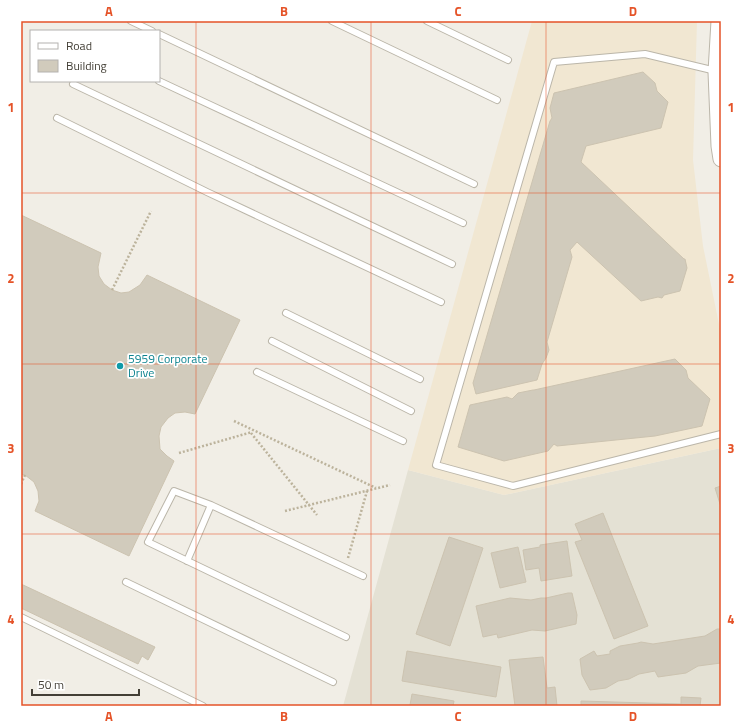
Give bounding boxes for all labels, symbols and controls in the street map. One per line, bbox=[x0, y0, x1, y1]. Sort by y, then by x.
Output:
text: A bbox=[105, 1, 113, 21]
text: B bbox=[280, 1, 288, 21]
text: C bbox=[454, 1, 462, 21]
text: D bbox=[629, 1, 637, 21]
legend bbox=[30, 30, 160, 82]
text: Road bbox=[66, 36, 92, 55]
text: Building bbox=[66, 56, 107, 75]
text: 1 bbox=[7, 97, 15, 117]
text: 1 bbox=[727, 97, 735, 117]
text: 2 bbox=[7, 268, 15, 288]
text: 2 bbox=[727, 268, 735, 288]
place label: 5959 Corporate Drive bbox=[128, 349, 208, 382]
marker: 5959 Corporate Drive bbox=[115, 361, 125, 371]
text: 3 bbox=[7, 438, 15, 458]
text: 3 bbox=[727, 438, 735, 458]
text: 4 bbox=[7, 609, 15, 629]
text: 4 bbox=[727, 609, 735, 629]
scale bar bbox=[32, 671, 139, 697]
text: 50 m bbox=[38, 675, 64, 694]
text: A bbox=[105, 706, 113, 726]
text: B bbox=[280, 706, 288, 726]
text: C bbox=[454, 706, 462, 726]
text: D bbox=[629, 706, 637, 726]

